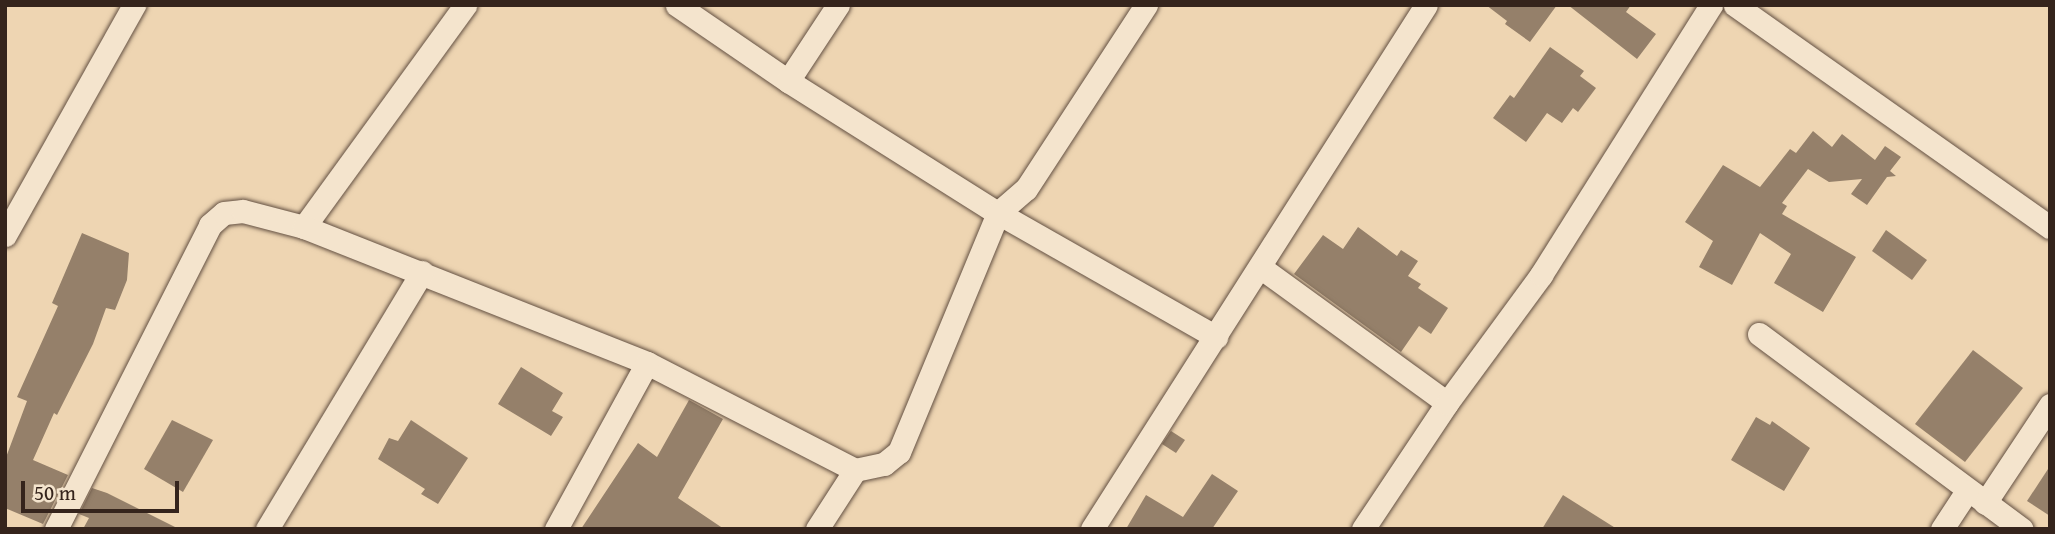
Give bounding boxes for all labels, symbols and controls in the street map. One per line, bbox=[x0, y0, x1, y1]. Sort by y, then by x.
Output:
scale bar bbox=[24, 468, 182, 512]
text: 50 m bbox=[34, 477, 76, 508]

